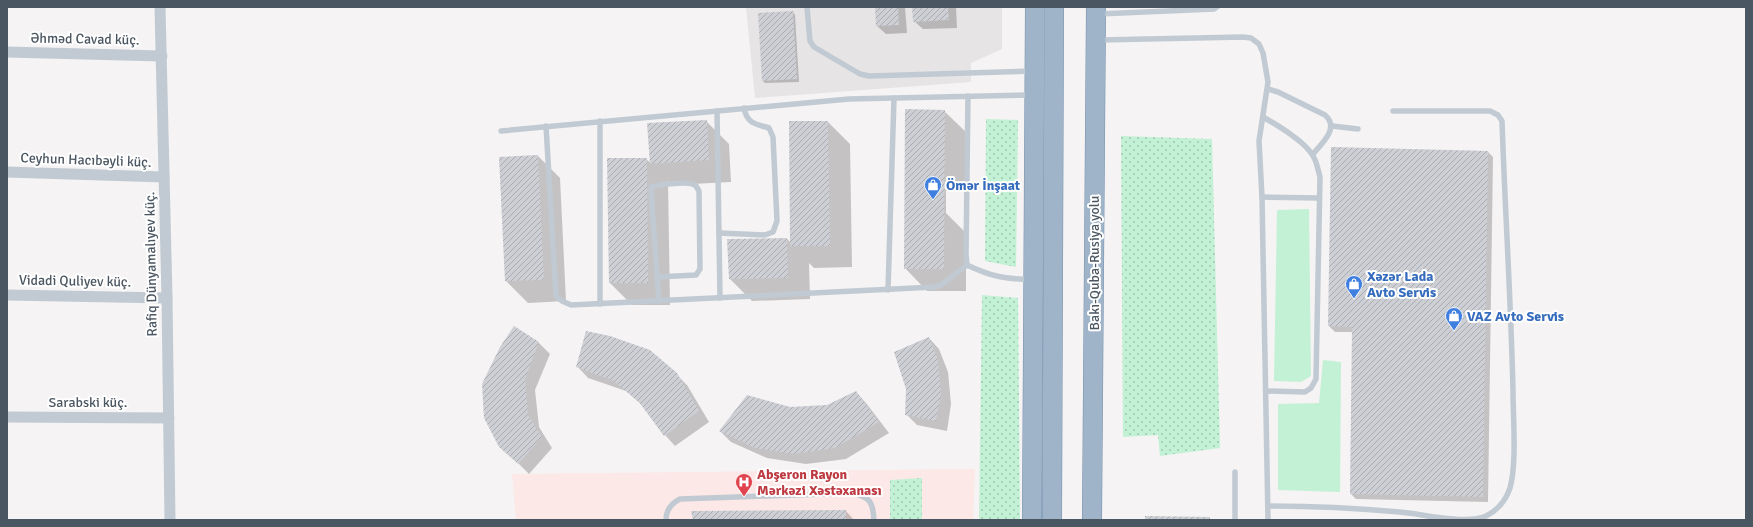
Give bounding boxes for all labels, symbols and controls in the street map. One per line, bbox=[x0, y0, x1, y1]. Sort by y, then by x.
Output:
street label: Əhməd Cavad küç. bbox=[30, 30, 140, 48]
street label: Ceyhun Hacıbəyli küç. bbox=[20, 149, 152, 171]
shop icon: Ömər İnşaat bbox=[923, 175, 943, 200]
place label: Ömər İnşaat bbox=[946, 177, 1021, 194]
street label: Rafiq Dünyamalıyev küç. bbox=[141, 191, 161, 337]
street label: Bakı-Quba-Rusiya yolu bbox=[1086, 196, 1103, 330]
place label: Xəzər Lada Avto Servis bbox=[1367, 268, 1436, 301]
street label: Vidadi Quliyev küç. bbox=[19, 272, 131, 290]
shop icon: Xəzər Lada Avto Servis bbox=[1344, 274, 1364, 299]
shop icon: VAZ Avto Servis bbox=[1444, 306, 1464, 331]
place label: VAZ Avto Servis bbox=[1467, 308, 1564, 325]
street label: Sarabski küç. bbox=[48, 394, 128, 411]
place label: Abşeron Rayon Mərkəzi Xəstəxanası bbox=[757, 466, 882, 499]
hospital icon: Abşeron Rayon Mərkəzi Xəstəxanası bbox=[734, 472, 754, 497]

